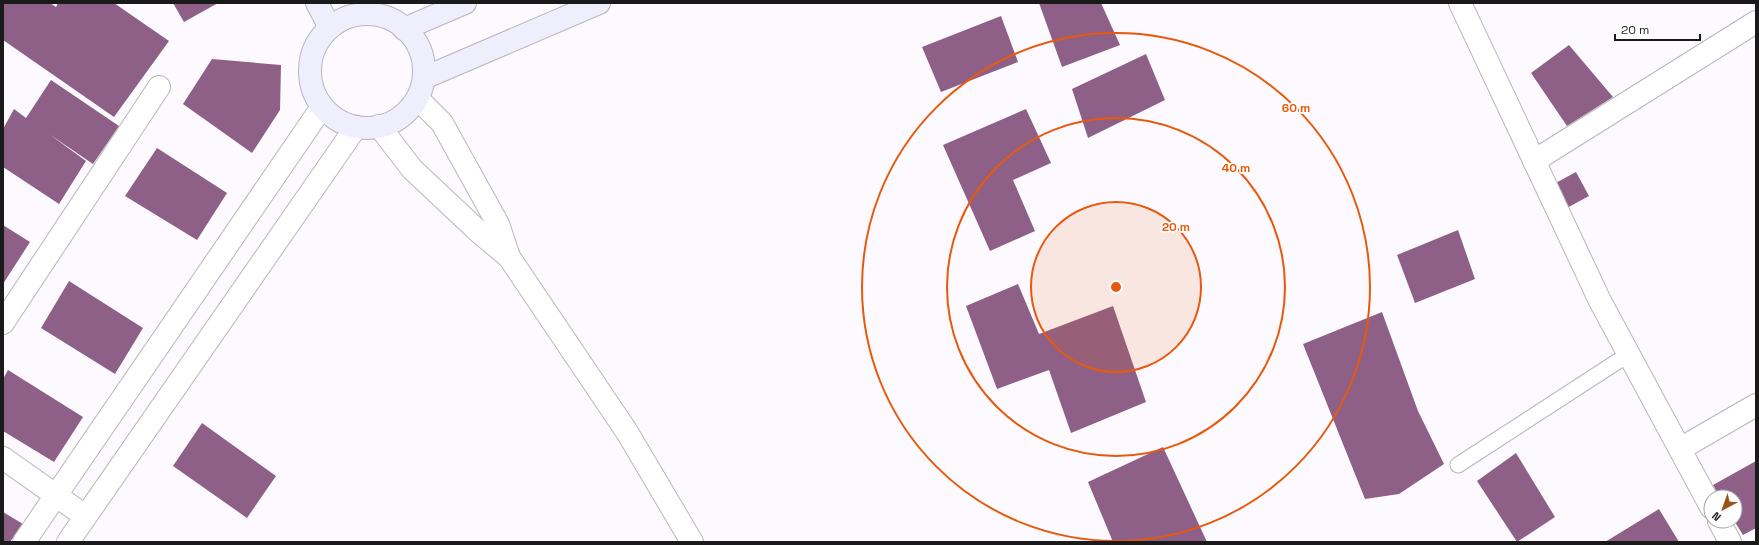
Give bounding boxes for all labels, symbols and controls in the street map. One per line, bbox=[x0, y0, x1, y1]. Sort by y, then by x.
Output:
scale bar bbox=[1615, 16, 1700, 42]
text: 20 m bbox=[1621, 22, 1649, 38]
text: 60 m bbox=[1282, 100, 1310, 116]
text: 40 m bbox=[1222, 160, 1250, 176]
text: 20 m bbox=[1162, 219, 1190, 235]
centre of rings bbox=[1109, 280, 1123, 294]
north arrow bbox=[1703, 489, 1743, 529]
text: N bbox=[1709, 509, 1724, 524]

